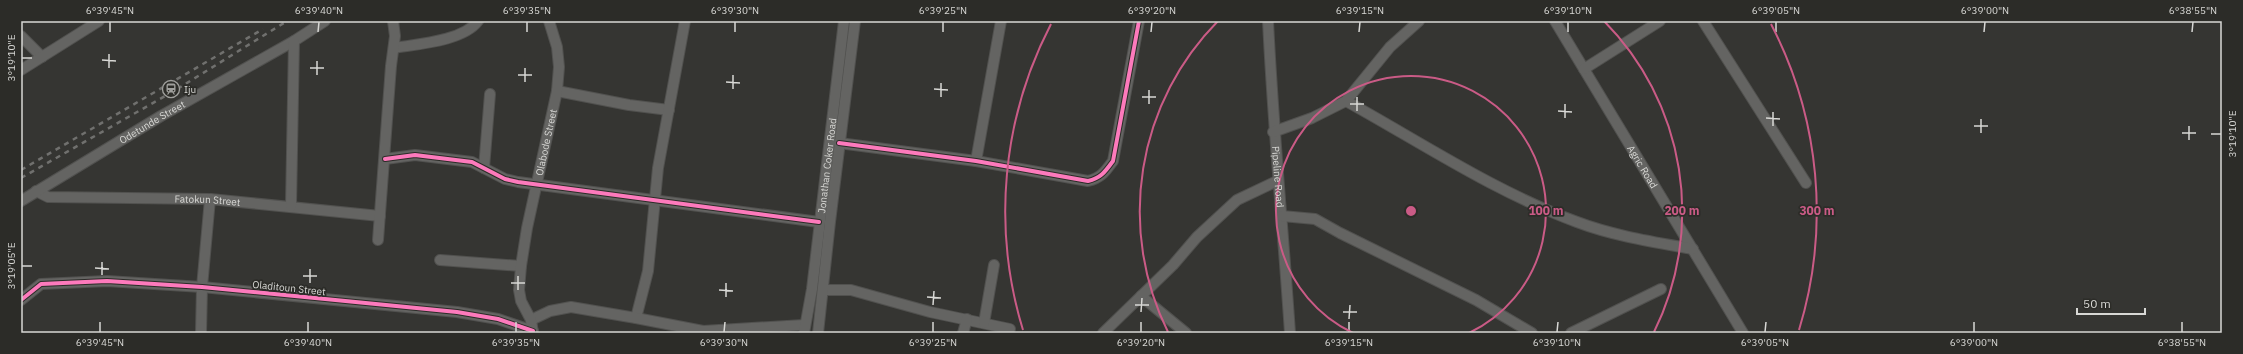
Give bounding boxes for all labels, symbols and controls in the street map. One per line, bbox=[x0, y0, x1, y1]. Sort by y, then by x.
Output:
text: 6°39'45"N bbox=[86, 4, 134, 17]
text: 6°39'40"N bbox=[295, 4, 343, 17]
text: 6°39'35"N bbox=[503, 4, 551, 17]
text: 6°39'30"N bbox=[711, 4, 759, 17]
text: 6°39'25"N bbox=[919, 4, 967, 17]
text: 6°39'20"N bbox=[1128, 4, 1176, 17]
text: 6°39'15"N bbox=[1336, 4, 1384, 17]
text: 6°39'10"N bbox=[1544, 4, 1592, 17]
text: 6°39'05"N bbox=[1752, 4, 1800, 17]
text: 6°39'00"N bbox=[1961, 4, 2009, 17]
text: 6°38'55"N bbox=[2169, 4, 2217, 17]
text: 3°19'10"E bbox=[5, 34, 18, 82]
station icon: Iju bbox=[161, 79, 181, 99]
place label: Iju bbox=[184, 83, 196, 96]
street label: Odetunde Street bbox=[117, 97, 188, 146]
street label: Olabode Street bbox=[532, 107, 559, 177]
text: 3°19'10"E bbox=[2226, 110, 2239, 158]
street label: Jonathan Coker Road bbox=[815, 117, 839, 214]
street label: Agric Road bbox=[1625, 143, 1661, 191]
street label: Pipeline Road bbox=[1269, 145, 1287, 208]
street label: Fatokun Street bbox=[174, 192, 242, 209]
text: 100 m bbox=[1528, 203, 1564, 218]
text: 200 m bbox=[1664, 203, 1700, 218]
text: 300 m bbox=[1799, 203, 1835, 218]
centre of rings bbox=[1404, 204, 1418, 218]
text: 3°19'05"E bbox=[5, 242, 18, 290]
street label: Oladitoun Street bbox=[252, 278, 327, 298]
scale bar bbox=[2077, 290, 2145, 316]
text: 50 m bbox=[2083, 296, 2111, 311]
text: 6°39'45"N bbox=[76, 336, 124, 349]
text: 6°39'40"N bbox=[284, 336, 332, 349]
text: 6°39'35"N bbox=[492, 336, 540, 349]
text: 6°39'30"N bbox=[700, 336, 748, 349]
text: 6°39'25"N bbox=[909, 336, 957, 349]
text: 6°39'20"N bbox=[1117, 336, 1165, 349]
text: 6°39'15"N bbox=[1325, 336, 1373, 349]
text: 6°39'10"N bbox=[1533, 336, 1581, 349]
text: 6°39'05"N bbox=[1741, 336, 1789, 349]
text: 6°39'00"N bbox=[1950, 336, 1998, 349]
text: 6°38'55"N bbox=[2158, 336, 2206, 349]

